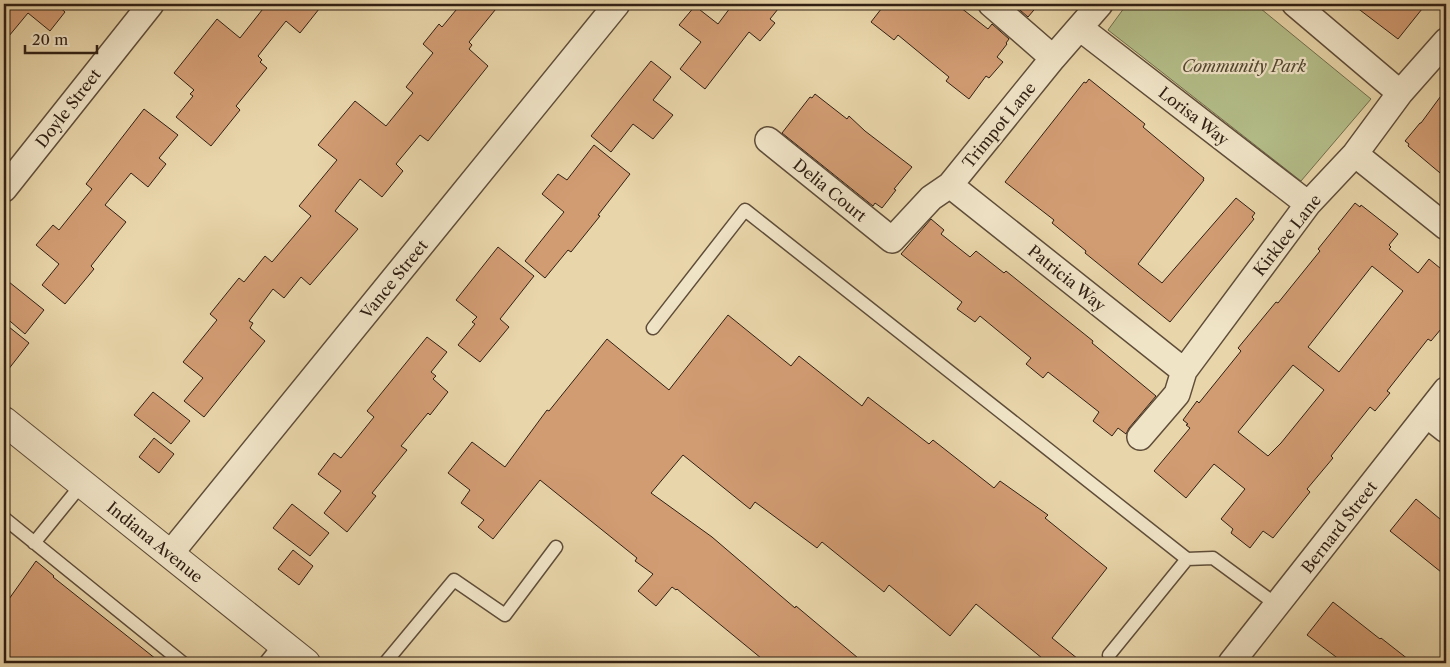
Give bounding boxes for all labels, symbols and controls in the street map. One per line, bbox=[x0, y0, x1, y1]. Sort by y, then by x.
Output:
scale bar bbox=[25, 22, 98, 54]
text: 20 m bbox=[32, 30, 68, 49]
park label: Community Park bbox=[1182, 56, 1307, 76]
street label: Doyle Street bbox=[31, 64, 105, 151]
street label: Trimpot Lane bbox=[958, 78, 1040, 172]
street label: Lorisa Way bbox=[1155, 82, 1234, 150]
street label: Delia Court bbox=[789, 154, 871, 226]
street label: Kirklee Lane bbox=[1249, 190, 1325, 280]
street label: Vance Street bbox=[356, 235, 432, 323]
street label: Patricia Way bbox=[1024, 241, 1111, 316]
street label: Bernard Street bbox=[1297, 477, 1381, 577]
street label: Indiana Avenue bbox=[103, 497, 207, 587]

